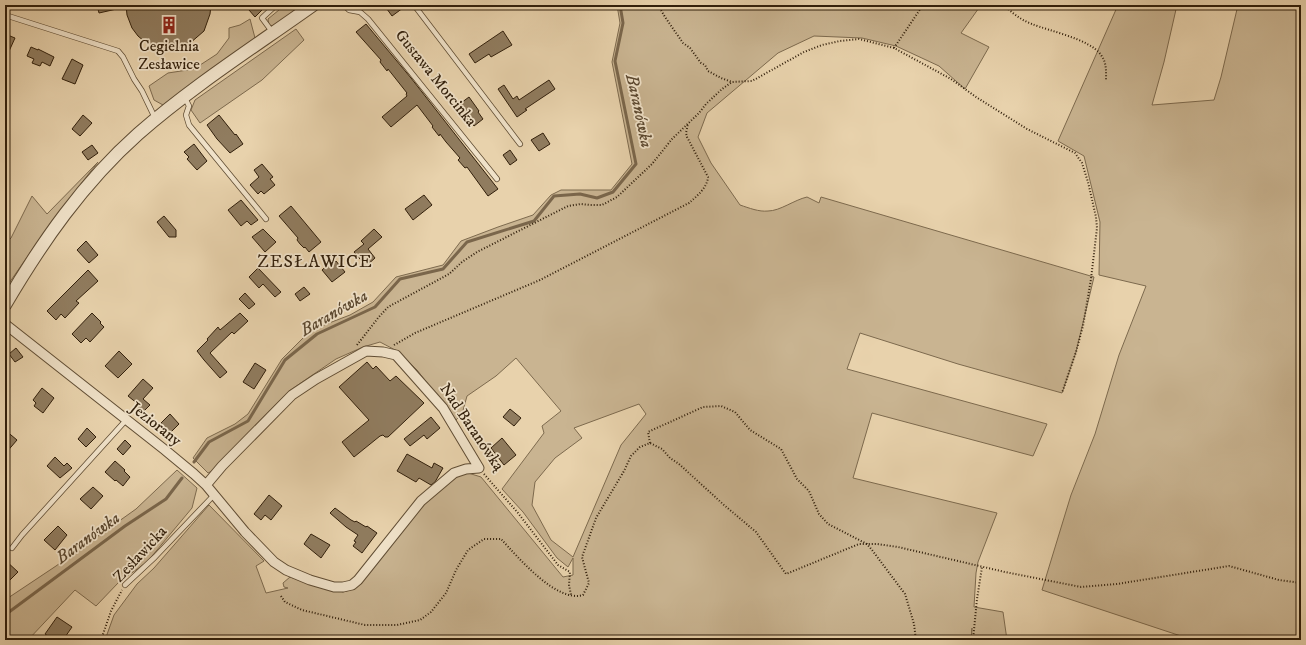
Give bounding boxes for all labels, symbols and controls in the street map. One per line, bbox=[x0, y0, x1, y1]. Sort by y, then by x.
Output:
building icon: Cegielnia Zesławice bbox=[159, 15, 179, 35]
street label: Gustawa Morcinka bbox=[391, 26, 481, 131]
place label: Cegielnia Zesławice bbox=[138, 36, 200, 74]
water label: Baranówka bbox=[620, 71, 658, 150]
district label: ZESŁAWICE bbox=[257, 251, 373, 273]
water label: Baranówka bbox=[295, 285, 372, 342]
street label: Nad Baranówką bbox=[435, 379, 509, 476]
street label: Jeziorany bbox=[125, 396, 186, 451]
water label: Baranówka bbox=[51, 507, 125, 569]
street label: Zesławicka bbox=[109, 522, 171, 586]

